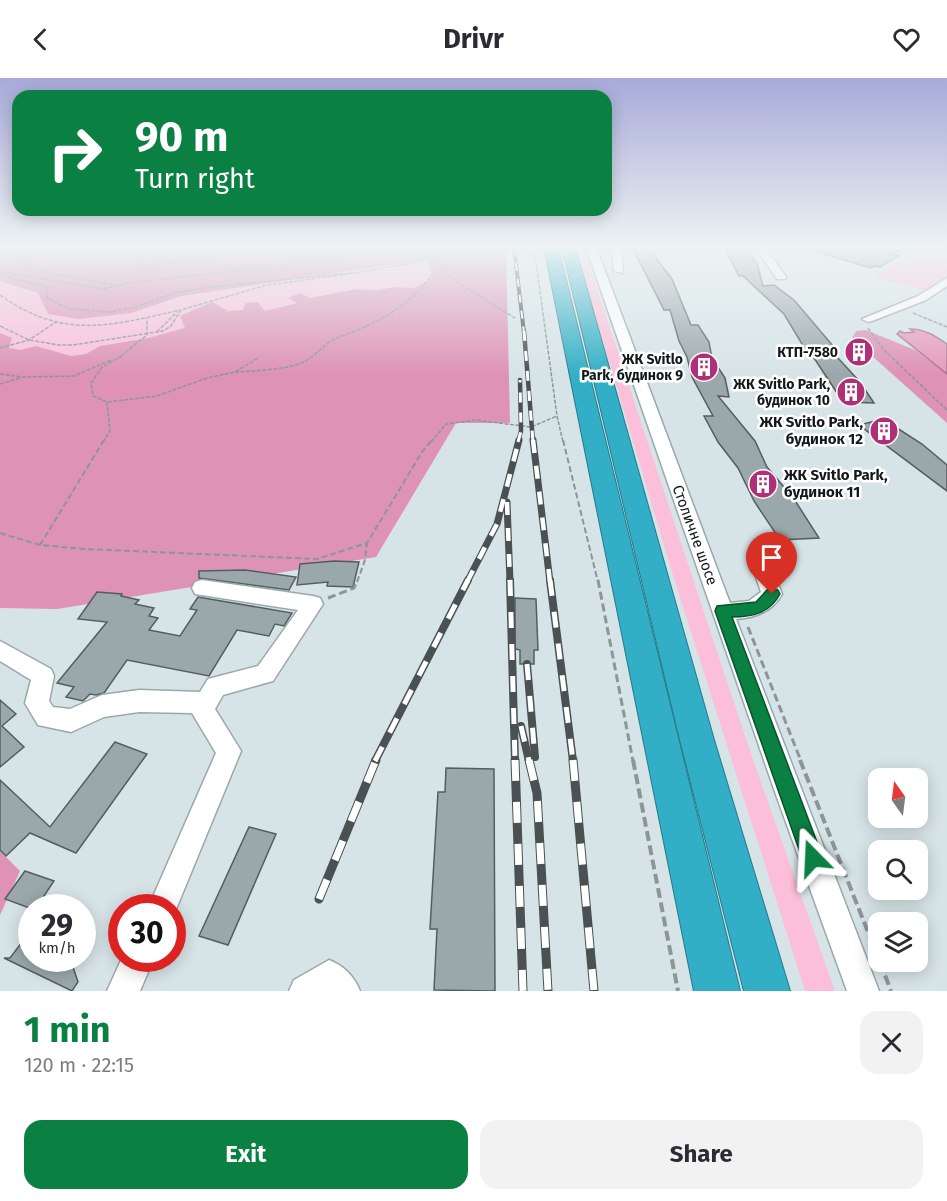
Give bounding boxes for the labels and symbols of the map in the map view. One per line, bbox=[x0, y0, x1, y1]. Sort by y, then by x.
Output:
building icon: КТП-7580 bbox=[843, 336, 875, 368]
place label: КТП-7580 bbox=[777, 344, 838, 361]
place label: ЖК Svitlo Park, будинок 9 bbox=[581, 351, 683, 384]
building icon: ЖК Svitlo Park, будинок 9 bbox=[688, 351, 720, 383]
place label: ЖК Svitlo Park, будинок 10 bbox=[732, 376, 830, 409]
building icon: ЖК Svitlo Park, будинок 10 bbox=[835, 376, 867, 408]
place label: ЖК Svitlo Park, будинок 12 bbox=[758, 413, 863, 448]
building icon: ЖК Svitlo Park, будинок 12 bbox=[868, 415, 900, 447]
place label: ЖК Svitlo Park, будинок 11 bbox=[783, 466, 888, 501]
building icon: ЖК Svitlo Park, будинок 11 bbox=[747, 468, 779, 500]
street label: Столичне шосе bbox=[669, 482, 721, 588]
pin bbox=[746, 532, 797, 594]
north arrow bbox=[868, 768, 928, 828]
position arrow bbox=[781, 826, 845, 890]
speed limit sign: 30 bbox=[108, 894, 186, 972]

